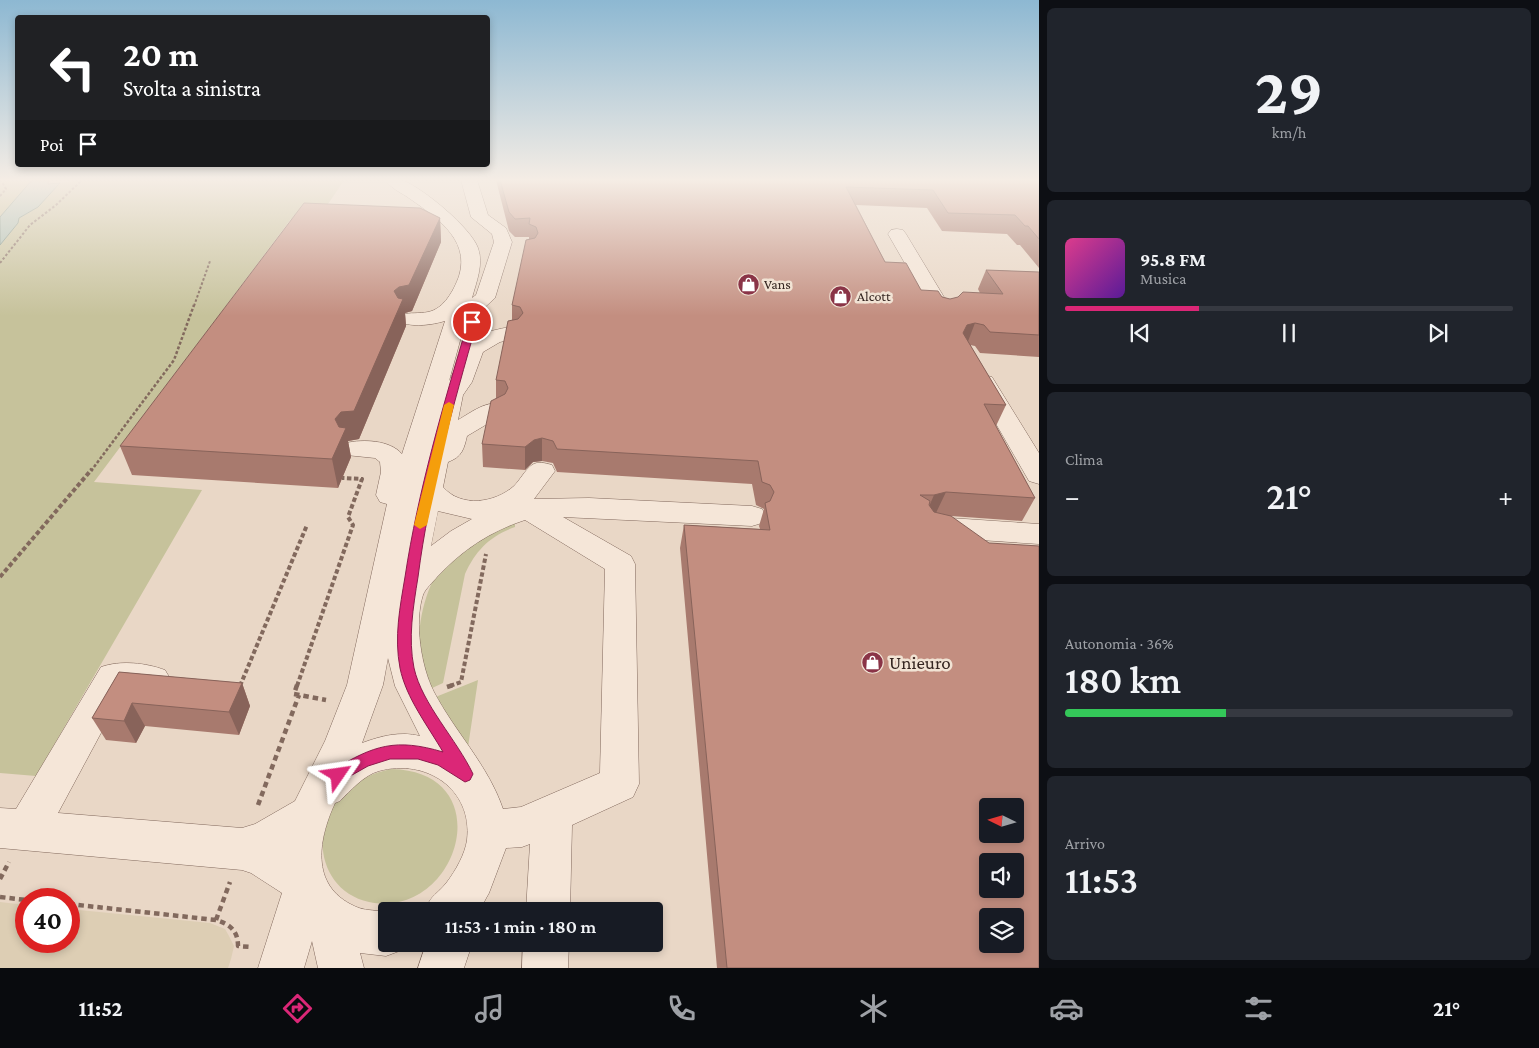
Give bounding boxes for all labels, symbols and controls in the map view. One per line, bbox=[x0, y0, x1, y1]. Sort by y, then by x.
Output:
icon: left bbox=[40, 35, 105, 100]
text: 20 m bbox=[123, 35, 198, 74]
text: 29 bbox=[1255, 55, 1323, 127]
text: Svolta a sinistra bbox=[123, 76, 261, 101]
text: km/h bbox=[1272, 124, 1306, 141]
icon: arrive bbox=[74, 130, 102, 158]
text: Poi bbox=[40, 134, 64, 155]
text: 95.8 FM bbox=[1140, 249, 1206, 270]
text: Musica bbox=[1140, 270, 1186, 287]
shop icon: Vans bbox=[736, 272, 760, 296]
place label: Vans bbox=[764, 276, 791, 292]
shop icon: Alcott bbox=[829, 284, 853, 308]
place label: Alcott bbox=[857, 288, 891, 304]
pin bbox=[451, 301, 493, 343]
icon: arrive bbox=[458, 308, 486, 336]
icon: previous bbox=[1126, 319, 1154, 347]
icon: pause bbox=[1275, 319, 1303, 347]
icon: next bbox=[1424, 319, 1452, 347]
text: Clima bbox=[1065, 451, 1103, 468]
text: 21° bbox=[1266, 475, 1312, 517]
text: − bbox=[1065, 481, 1080, 512]
text: + bbox=[1498, 481, 1513, 512]
text: Autonomia · 36% bbox=[1065, 635, 1174, 652]
shop icon: Unieuro bbox=[861, 650, 885, 674]
place label: Unieuro bbox=[889, 652, 951, 673]
text: 180 km bbox=[1065, 659, 1181, 701]
position arrow bbox=[311, 748, 363, 800]
north arrow bbox=[979, 798, 1024, 842]
map controls bbox=[979, 798, 1024, 953]
text: Arrivo bbox=[1065, 835, 1105, 852]
button: sound bbox=[979, 853, 1024, 898]
text: 11:53 bbox=[1065, 859, 1138, 901]
speed limit sign: 40 bbox=[15, 888, 80, 953]
button: layers bbox=[979, 908, 1024, 953]
text: 11:53 · 1 min · 180 m bbox=[445, 916, 596, 937]
icon: directions bbox=[280, 991, 315, 1026]
icon: music bbox=[472, 991, 507, 1026]
icon: phone bbox=[664, 991, 699, 1026]
icon: climate bbox=[856, 991, 891, 1026]
icon: car bbox=[1049, 991, 1084, 1026]
icon: filters bbox=[1241, 991, 1276, 1026]
text: 11:52 bbox=[79, 996, 123, 1021]
text: 21° bbox=[1433, 996, 1460, 1021]

